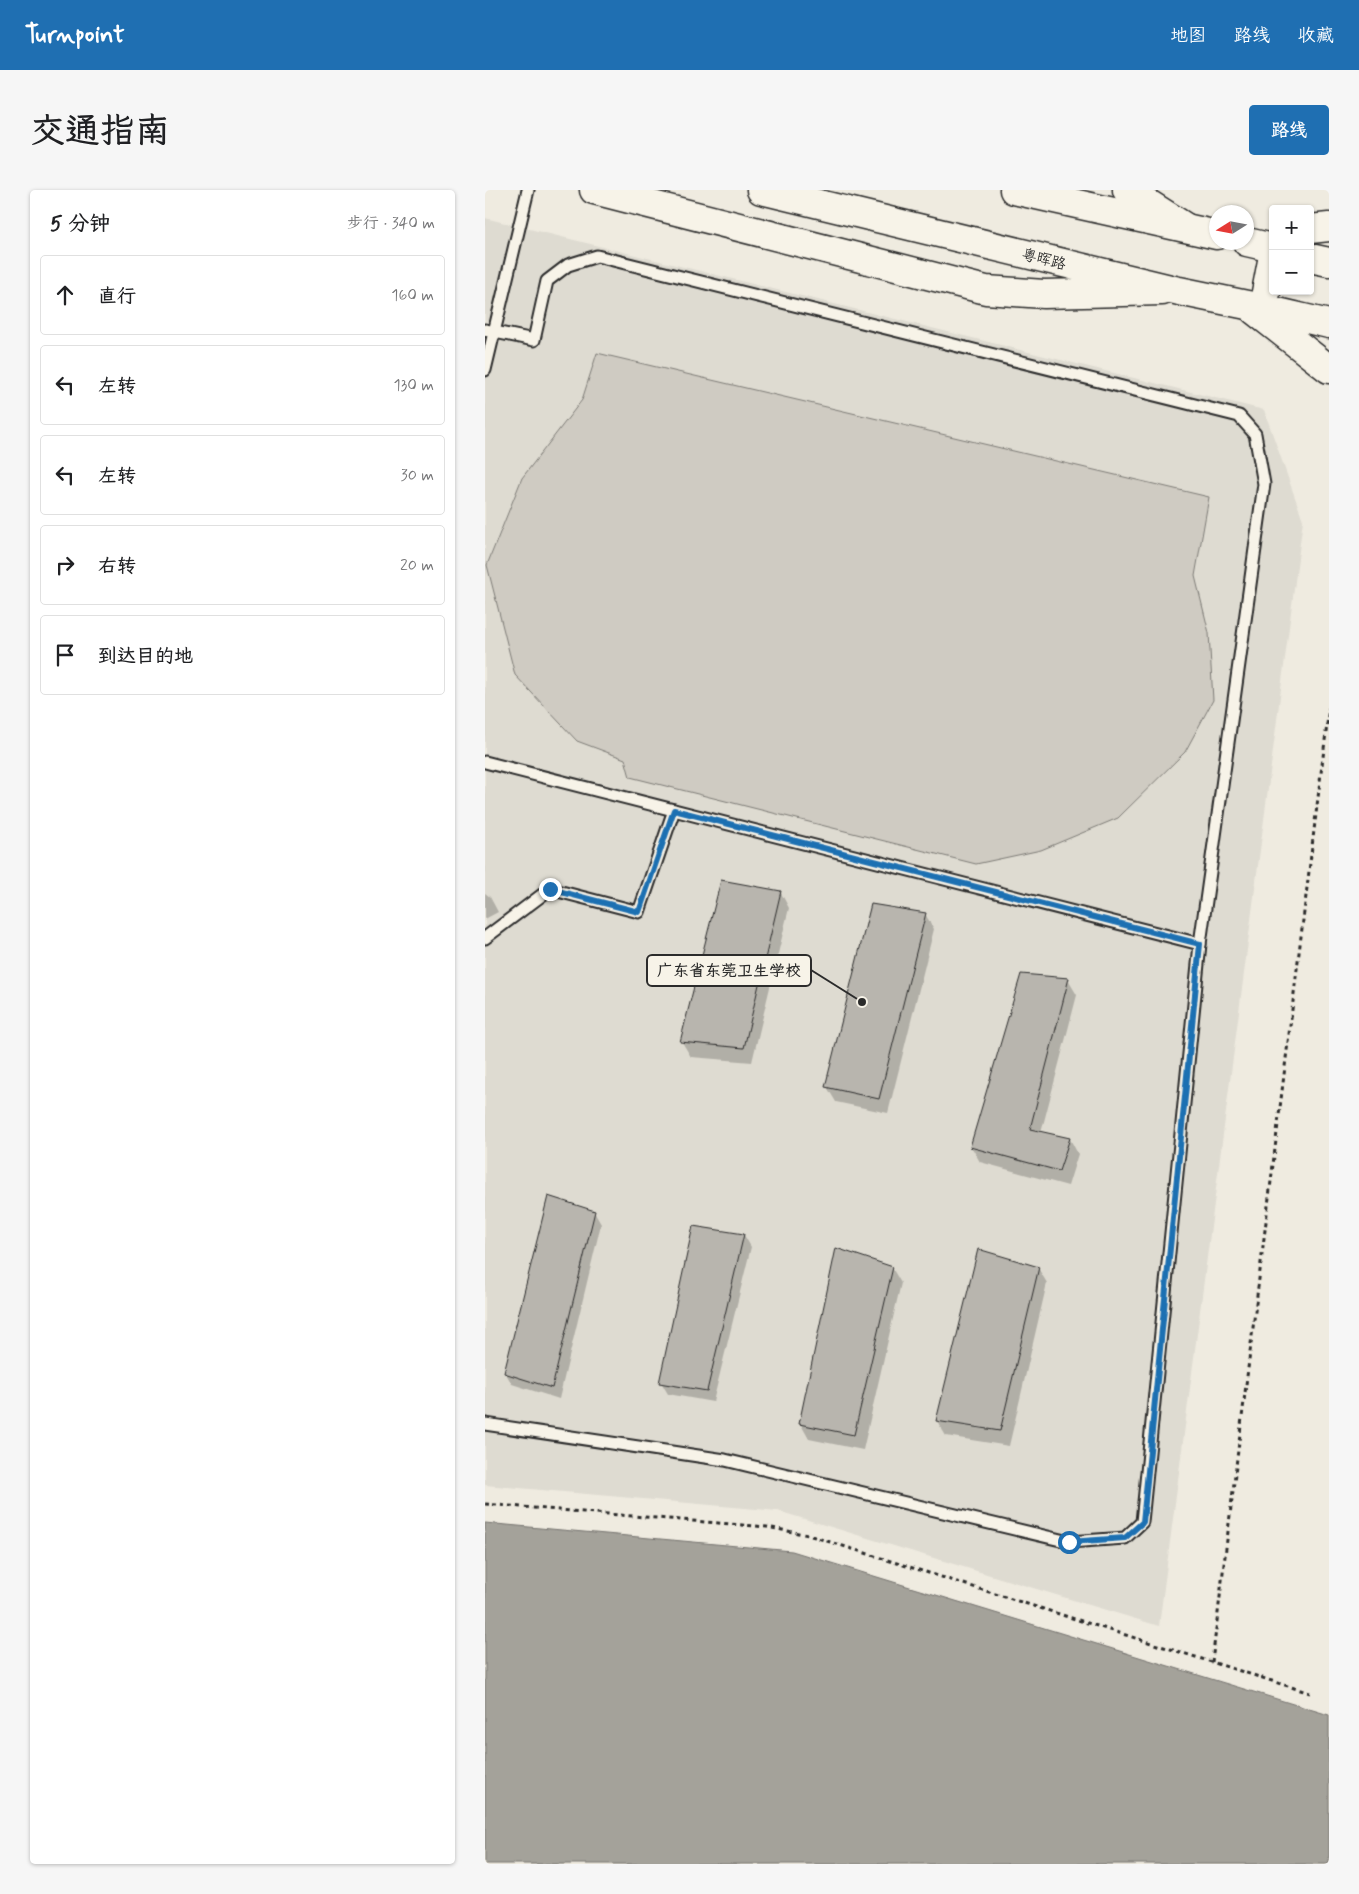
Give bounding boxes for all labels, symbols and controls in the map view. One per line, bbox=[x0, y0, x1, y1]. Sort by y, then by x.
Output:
text: Turnpoint bbox=[25, 20, 125, 51]
text: 地图 bbox=[1170, 24, 1206, 48]
text: 路线 bbox=[1234, 24, 1270, 48]
text: 收藏 bbox=[1298, 24, 1334, 48]
button: 路线 bbox=[1249, 105, 1329, 155]
text: 交通指南 bbox=[30, 109, 170, 155]
north arrow bbox=[1209, 205, 1254, 250]
map controls bbox=[1269, 205, 1314, 295]
button: + bbox=[1269, 205, 1314, 250]
text: 5 分钟 bbox=[50, 210, 110, 238]
text: 步行 · 340 m bbox=[347, 213, 435, 234]
street label: 粤晖路 bbox=[1019, 245, 1068, 275]
button: − bbox=[1269, 250, 1314, 295]
icon: ahead bbox=[51, 281, 79, 309]
text: 直行 bbox=[98, 284, 136, 309]
text: 160 m bbox=[391, 285, 434, 306]
icon: left bbox=[51, 371, 79, 399]
text: 左转 bbox=[98, 374, 136, 399]
text: 130 m bbox=[393, 375, 434, 396]
icon: left bbox=[51, 461, 79, 489]
text: 左转 bbox=[98, 464, 136, 489]
text: 30 m bbox=[401, 465, 434, 486]
icon: right bbox=[51, 551, 79, 579]
text: 右转 bbox=[98, 554, 136, 579]
text: 20 m bbox=[400, 555, 434, 576]
icon: arrive bbox=[51, 641, 79, 669]
text: 到达目的地 bbox=[98, 644, 193, 669]
route end bbox=[539, 878, 562, 901]
callout: 广东省东莞卫生学校 bbox=[647, 955, 811, 986]
text: 广东省东莞卫生学校 bbox=[657, 961, 801, 982]
route start bbox=[1058, 1531, 1081, 1554]

